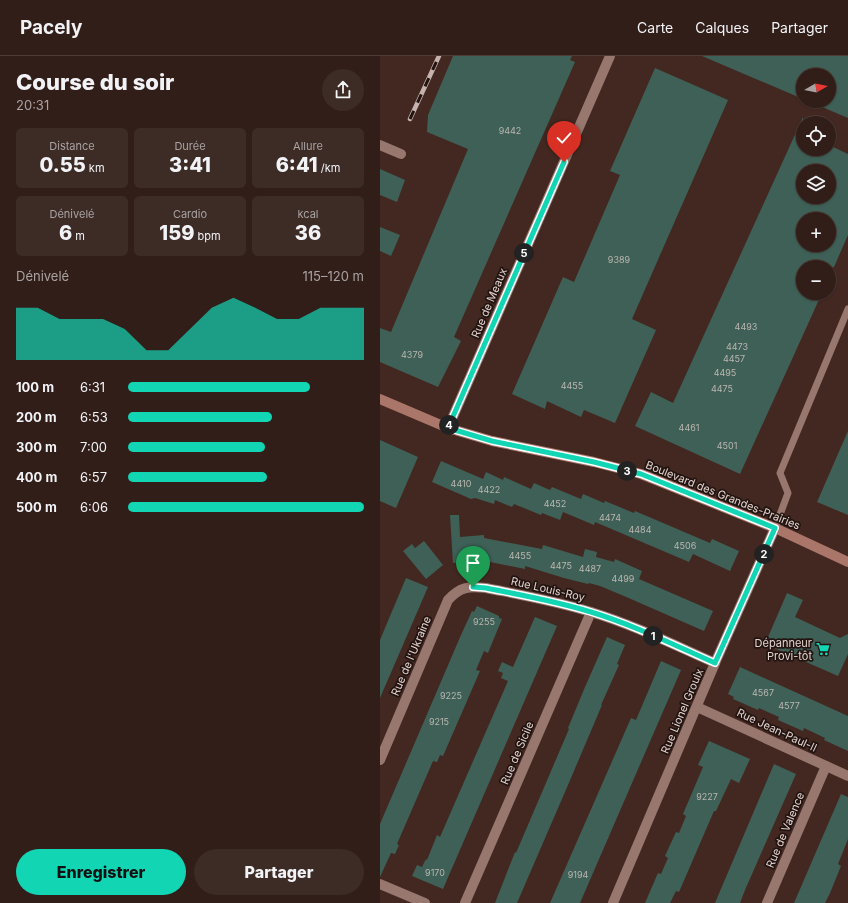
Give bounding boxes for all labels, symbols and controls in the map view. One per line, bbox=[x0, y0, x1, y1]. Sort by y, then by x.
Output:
text: Pacely bbox=[20, 16, 82, 39]
text: Carte bbox=[637, 19, 673, 36]
text: Calques bbox=[695, 19, 749, 36]
text: Partager bbox=[771, 19, 828, 36]
north arrow bbox=[796, 68, 836, 108]
map controls bbox=[796, 68, 836, 300]
text: Course du soir bbox=[16, 69, 174, 95]
button: share bbox=[322, 69, 364, 111]
text: 20:31 bbox=[16, 97, 49, 113]
button: locate bbox=[796, 116, 836, 156]
pin bbox=[547, 121, 581, 162]
house number: 9442 bbox=[499, 125, 521, 136]
icon: check bbox=[553, 127, 575, 149]
text: Distance bbox=[49, 139, 95, 153]
text: Durée bbox=[174, 139, 206, 153]
text: Allure bbox=[293, 139, 323, 153]
text: 0.55 bbox=[39, 153, 86, 177]
text: 3:41 bbox=[169, 153, 211, 177]
text: 6:41 bbox=[276, 153, 318, 177]
text: km bbox=[86, 161, 105, 175]
text: /km bbox=[318, 161, 340, 175]
button: layers bbox=[796, 164, 836, 204]
text: Dénivelé bbox=[50, 207, 94, 221]
text: Cardio bbox=[173, 207, 207, 221]
text: kcal bbox=[297, 207, 319, 221]
button: + bbox=[796, 212, 836, 252]
text: 6 bbox=[59, 221, 72, 245]
text: 159 bbox=[159, 221, 194, 245]
text: 36 bbox=[295, 221, 321, 245]
text: m bbox=[72, 229, 85, 243]
text: bpm bbox=[194, 229, 221, 243]
pin: 5 bbox=[514, 243, 534, 263]
text: 5 bbox=[520, 246, 528, 260]
house number: 9389 bbox=[608, 254, 631, 265]
button: − bbox=[796, 260, 836, 300]
street label: Rue de Meaux bbox=[468, 266, 510, 340]
text: Dénivelé bbox=[16, 268, 69, 284]
text: 115–120 m bbox=[303, 268, 364, 284]
house number: 4493 bbox=[735, 321, 758, 332]
house number: 4473 bbox=[726, 341, 749, 352]
house number: 4379 bbox=[401, 349, 423, 360]
house number: 4457 bbox=[723, 353, 745, 364]
house number: 4495 bbox=[714, 367, 736, 378]
text: 100 m bbox=[16, 379, 54, 395]
text: 6:31 bbox=[80, 379, 105, 395]
house number: 4455 bbox=[561, 380, 583, 391]
house number: 4475 bbox=[711, 383, 733, 394]
text: 200 m bbox=[16, 409, 57, 425]
text: 6:53 bbox=[80, 409, 108, 425]
pin: 4 bbox=[439, 415, 459, 435]
text: 4 bbox=[445, 418, 453, 432]
house number: 4461 bbox=[679, 422, 699, 433]
text: 300 m bbox=[16, 439, 57, 455]
text: 7:00 bbox=[80, 439, 107, 455]
house number: 4501 bbox=[717, 440, 737, 451]
street label: Boulevard des Grandes-Prairies bbox=[644, 458, 803, 533]
pin: 3 bbox=[617, 461, 637, 481]
text: 3 bbox=[623, 464, 631, 478]
text: 400 m bbox=[16, 469, 57, 485]
text: 6:57 bbox=[80, 469, 107, 485]
house number: 4410 bbox=[451, 478, 472, 489]
house number: 4422 bbox=[478, 484, 500, 495]
house number: 4452 bbox=[544, 498, 566, 509]
text: 500 m bbox=[16, 499, 57, 515]
text: 6:06 bbox=[80, 499, 108, 515]
house number: 4474 bbox=[599, 512, 621, 523]
house number: 4484 bbox=[628, 524, 652, 535]
house number: 4506 bbox=[674, 540, 697, 551]
pin: 2 bbox=[754, 544, 774, 564]
pin bbox=[456, 546, 490, 587]
text: 2 bbox=[761, 547, 767, 561]
house number: 4455 bbox=[509, 550, 531, 561]
icon: arrive bbox=[462, 552, 484, 574]
house number: 4475 bbox=[550, 560, 572, 571]
house number: 4487 bbox=[579, 563, 601, 574]
house number: 4499 bbox=[612, 573, 635, 584]
street label: Rue Louis-Roy bbox=[510, 574, 586, 604]
street label: Rue de l'Ukraine bbox=[388, 614, 434, 698]
house number: 9255 bbox=[473, 616, 495, 627]
pin: 1 bbox=[643, 626, 663, 646]
text: 1 bbox=[651, 629, 655, 643]
place label: Dépanneur Provi-tôt bbox=[755, 636, 812, 663]
supermarket icon: Dépanneur Provi-tôt bbox=[815, 641, 831, 657]
street label: Rue Lionel Groulx bbox=[658, 666, 706, 756]
house number: 4567 bbox=[752, 687, 774, 698]
house number: 9225 bbox=[440, 690, 462, 701]
house number: 4577 bbox=[778, 700, 800, 711]
street label: Rue Jean-Paul-II bbox=[735, 705, 819, 755]
house number: 9215 bbox=[429, 716, 449, 727]
street label: Rue de Sicile bbox=[497, 719, 537, 787]
street label: Rue de Valence bbox=[763, 790, 807, 870]
house number: 9227 bbox=[696, 791, 718, 802]
button: Enregistrer bbox=[16, 849, 186, 895]
button: Partager bbox=[194, 849, 364, 895]
house number: 9170 bbox=[425, 867, 445, 878]
house number: 9194 bbox=[568, 869, 589, 880]

